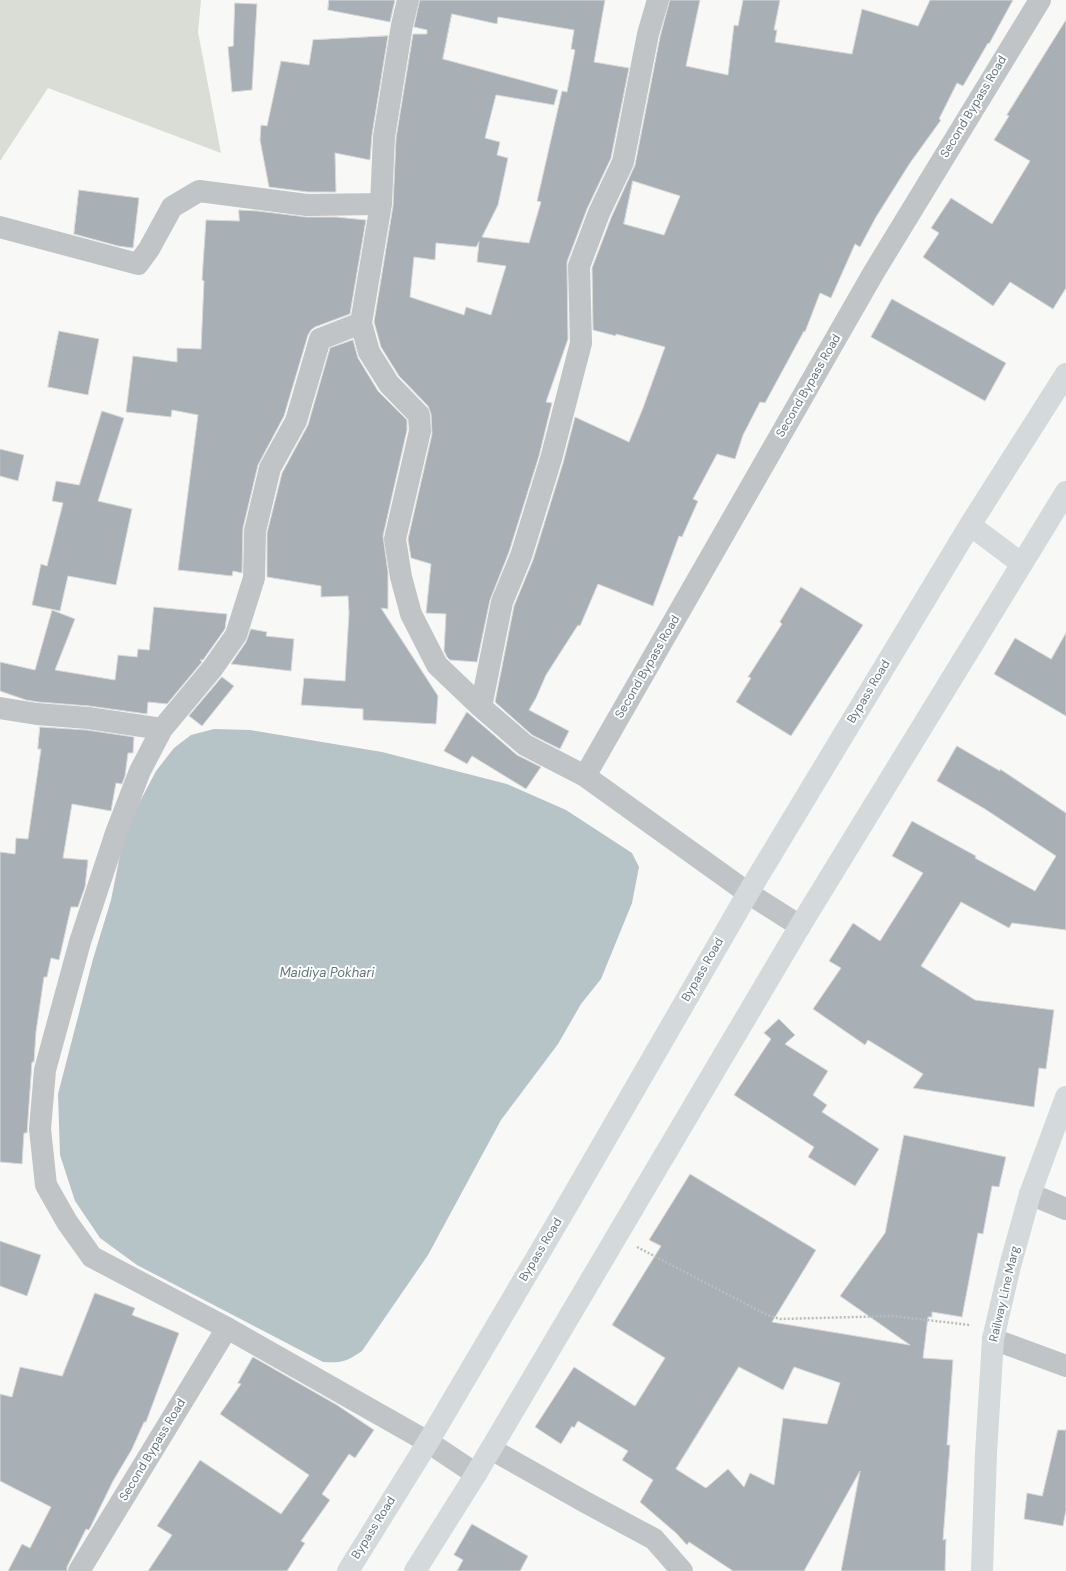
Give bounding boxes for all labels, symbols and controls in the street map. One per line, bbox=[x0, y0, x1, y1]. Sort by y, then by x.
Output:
street label: Second Bypass Road bbox=[938, 53, 1010, 161]
street label: Second Bypass Road bbox=[774, 332, 844, 440]
street label: Second Bypass Road bbox=[613, 613, 683, 721]
street label: Bypass Road bbox=[845, 658, 893, 726]
street label: Bypass Road bbox=[679, 936, 727, 1004]
water label: Maidiya Pokhari bbox=[280, 966, 374, 982]
street label: Bypass Road bbox=[517, 1216, 565, 1284]
street label: Railway Line Marg bbox=[987, 1245, 1023, 1343]
street label: Second Bypass Road bbox=[117, 1396, 189, 1504]
street label: Bypass Road bbox=[349, 1494, 399, 1562]

